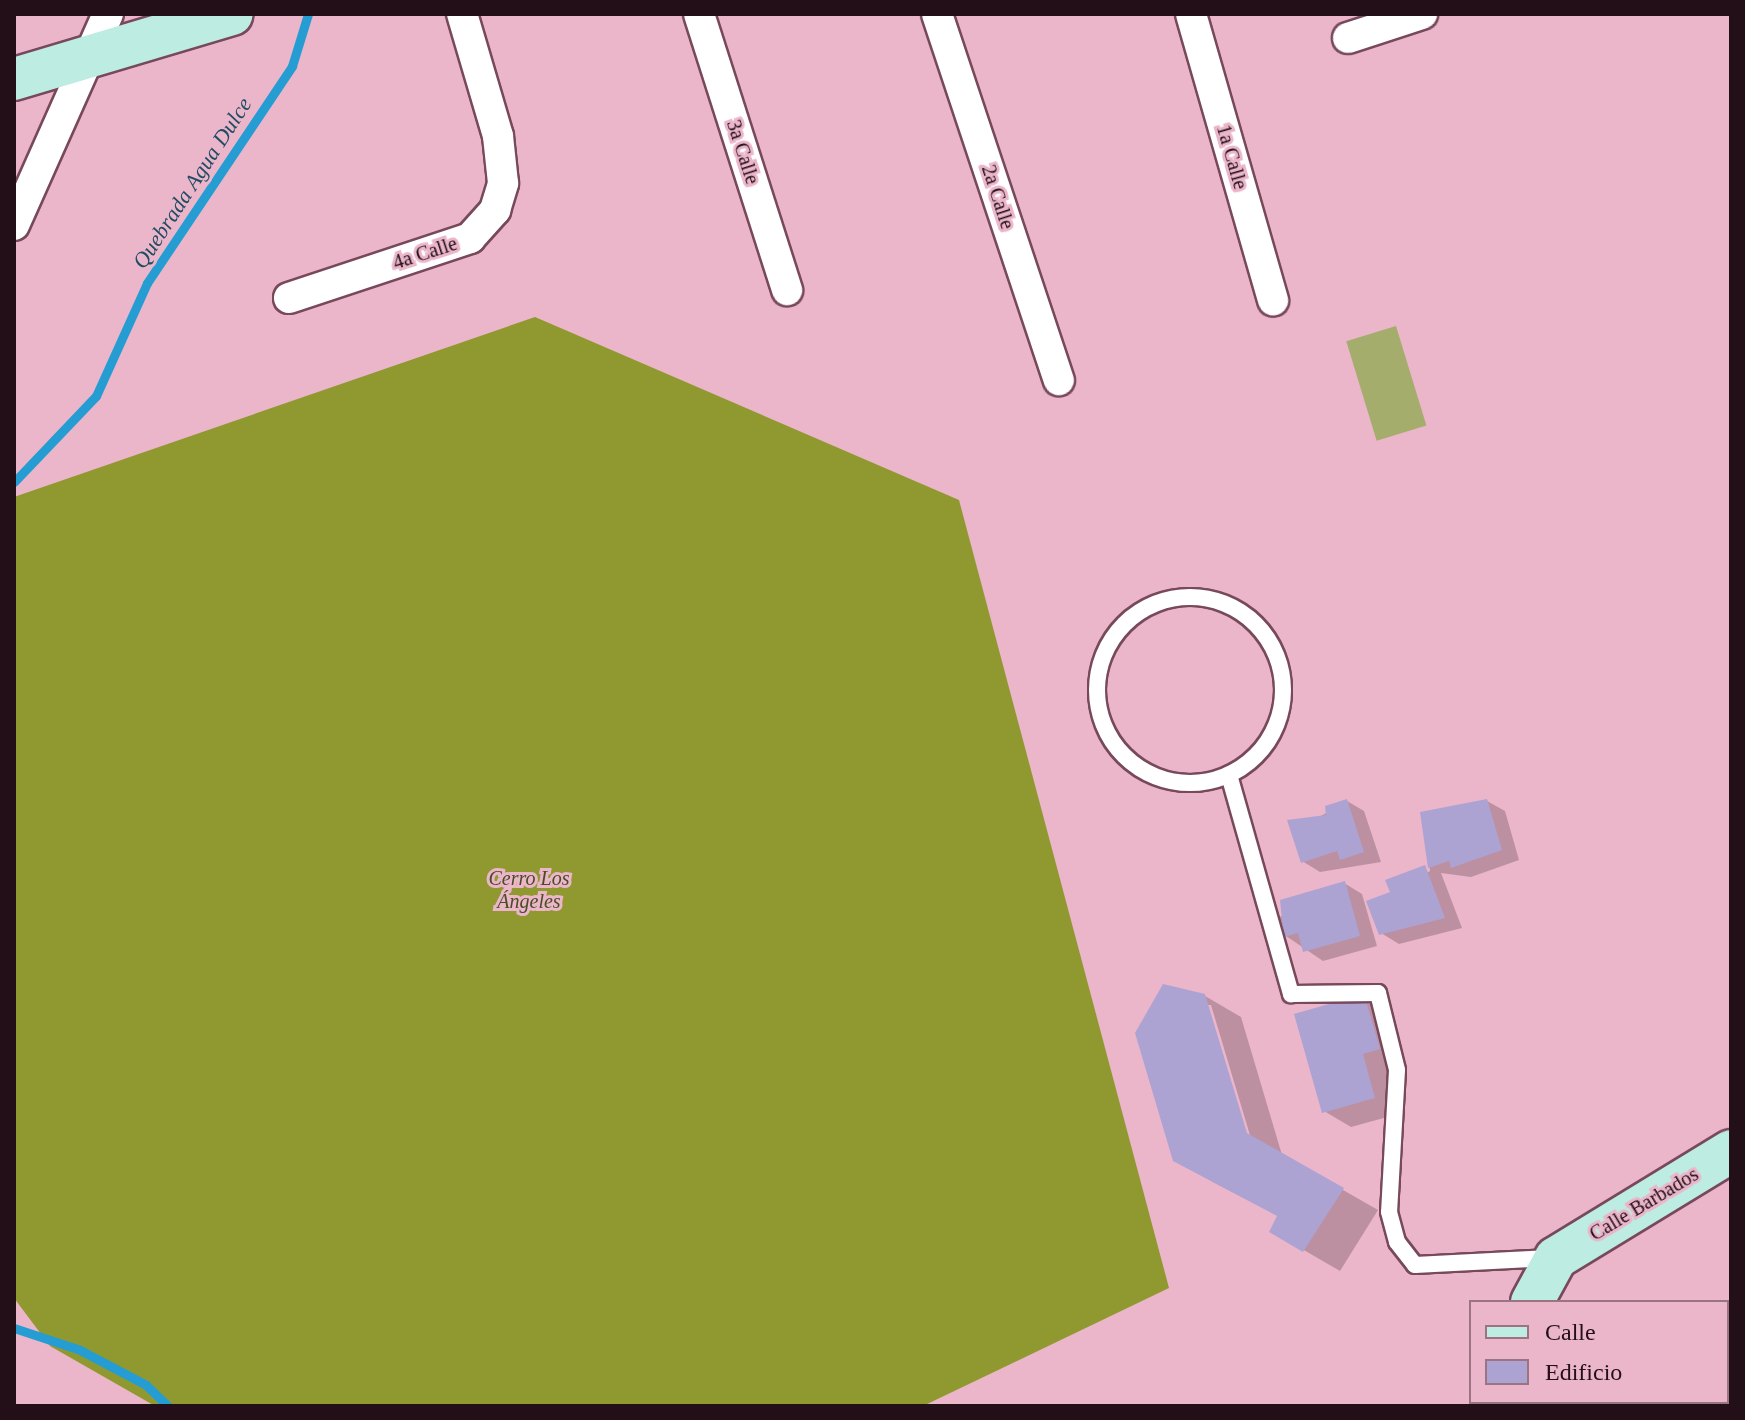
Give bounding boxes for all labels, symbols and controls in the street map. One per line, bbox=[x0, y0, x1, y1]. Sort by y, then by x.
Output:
water label: Quebrada Agua Dulce bbox=[127, 92, 257, 274]
street label: 3a Calle bbox=[721, 117, 765, 187]
street label: 1a Calle bbox=[1211, 122, 1253, 192]
street label: 2a Calle bbox=[976, 162, 1020, 232]
street label: 4a Calle bbox=[390, 231, 460, 275]
park label: Cerro Los Ángeles bbox=[489, 866, 569, 913]
street label: Calle Barbados bbox=[1585, 1162, 1703, 1246]
legend bbox=[1469, 1300, 1729, 1404]
text: Calle bbox=[1545, 1319, 1596, 1345]
text: Edificio bbox=[1545, 1359, 1622, 1385]

